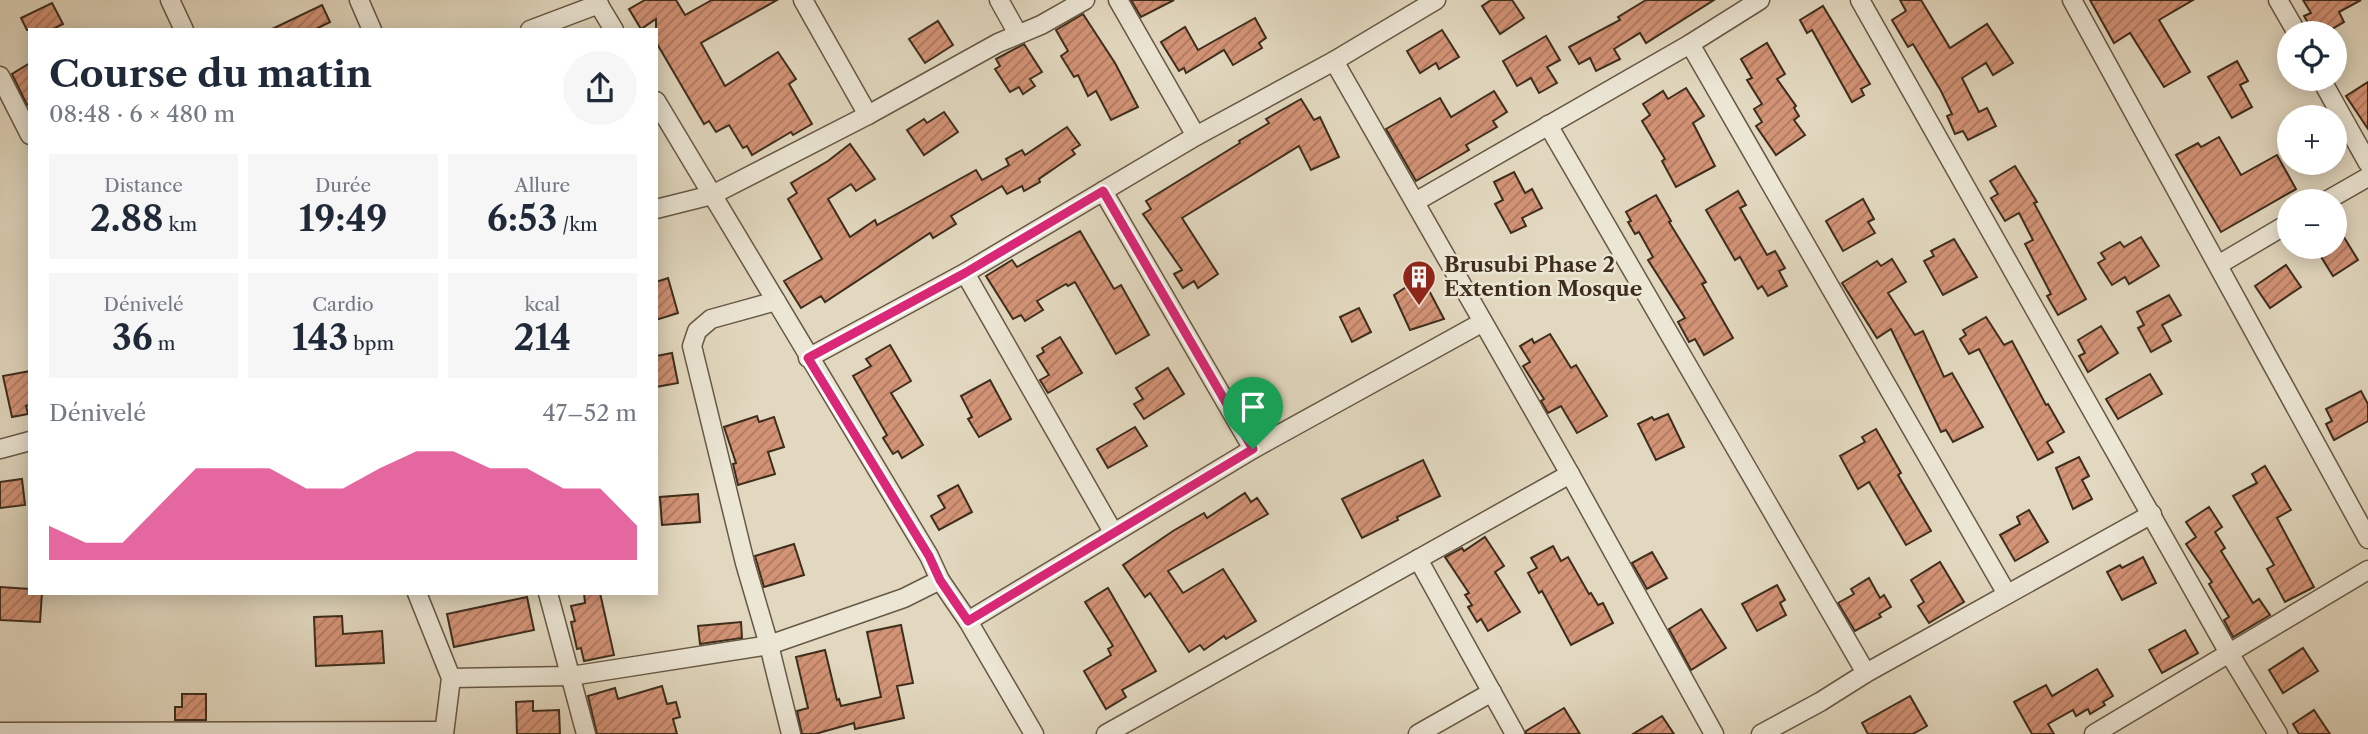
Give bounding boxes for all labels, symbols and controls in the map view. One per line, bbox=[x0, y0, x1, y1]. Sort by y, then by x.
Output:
map controls bbox=[2277, 21, 2347, 259]
button: locate bbox=[2277, 21, 2347, 91]
text: Course du matin bbox=[49, 50, 372, 97]
button: share bbox=[563, 51, 637, 125]
text: 08:48 · 6 × 480 m bbox=[49, 100, 235, 128]
button: + bbox=[2277, 105, 2347, 175]
text: Distance bbox=[104, 174, 183, 197]
text: Durée bbox=[315, 174, 371, 197]
text: Allure bbox=[515, 174, 570, 197]
button: − bbox=[2277, 189, 2347, 259]
text: 2.88 bbox=[90, 197, 164, 240]
text: 19:49 bbox=[299, 197, 387, 240]
text: 6:53 bbox=[487, 197, 557, 240]
text: km bbox=[164, 213, 197, 236]
text: /km bbox=[557, 213, 598, 236]
place label: Brusubi Phase 2 Extention Mosque bbox=[1444, 252, 1642, 301]
building icon: Brusubi Phase 2 Extention Mosque bbox=[1400, 258, 1438, 307]
text: Dénivelé bbox=[104, 293, 184, 316]
text: Cardio bbox=[312, 293, 374, 316]
text: kcal bbox=[524, 293, 560, 316]
text: 36 bbox=[112, 316, 153, 359]
text: 143 bbox=[292, 316, 348, 359]
text: 214 bbox=[514, 316, 571, 359]
text: m bbox=[153, 332, 175, 355]
text: bpm bbox=[348, 332, 394, 355]
pin bbox=[1223, 377, 1283, 449]
icon: arrive bbox=[1234, 388, 1272, 426]
text: Dénivelé bbox=[49, 399, 146, 427]
text: 47–52 m bbox=[543, 399, 637, 427]

